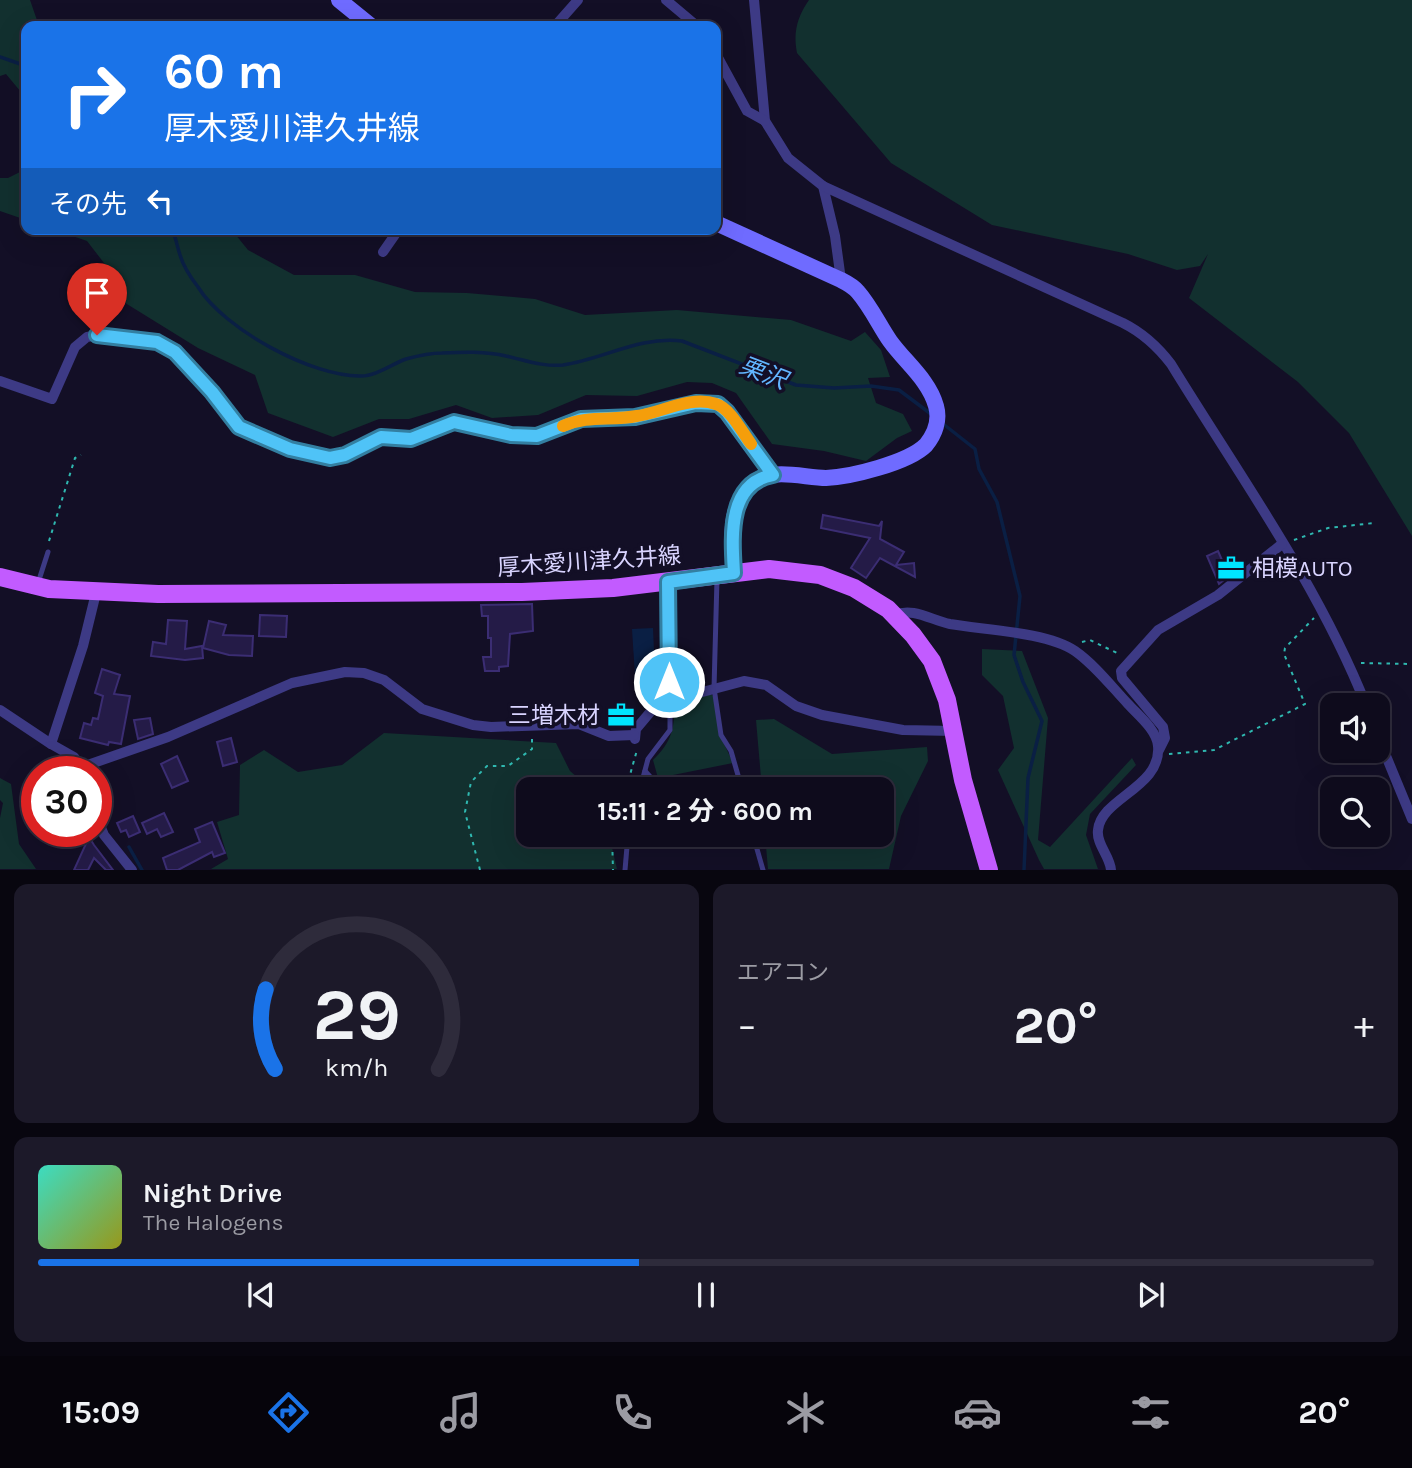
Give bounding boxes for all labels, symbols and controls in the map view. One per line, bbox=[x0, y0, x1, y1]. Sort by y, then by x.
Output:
text: 60 m bbox=[164, 43, 284, 100]
icon: right bbox=[49, 49, 140, 140]
text: 厚木愛川津久井線 bbox=[164, 110, 420, 147]
icon: left bbox=[141, 182, 179, 220]
text: その先 bbox=[49, 189, 127, 220]
pin bbox=[67, 263, 127, 335]
icon: arrive bbox=[78, 274, 116, 312]
water label: 栗沢 bbox=[736, 351, 793, 396]
street label: 厚木愛川津久井線 bbox=[496, 542, 682, 581]
office icon: 相模AUTO bbox=[1216, 553, 1246, 583]
place label: 相模AUTO bbox=[1252, 555, 1353, 582]
position arrow bbox=[632, 645, 706, 719]
map controls bbox=[1320, 693, 1390, 847]
button: sound bbox=[1320, 693, 1390, 763]
office icon: 三増木材 bbox=[606, 700, 636, 730]
place label: 三増木材 bbox=[508, 702, 600, 729]
speed limit sign: 30 bbox=[21, 756, 112, 847]
button: search bbox=[1320, 777, 1390, 847]
text: 15:11 · 2 分 · 600 m bbox=[597, 796, 813, 827]
text: エアコン bbox=[737, 959, 829, 986]
text: 29 bbox=[312, 973, 401, 1058]
text: 20° bbox=[1013, 995, 1098, 1056]
text: − bbox=[737, 1003, 757, 1048]
text: + bbox=[1354, 1003, 1374, 1048]
text: km/h bbox=[325, 1053, 388, 1082]
text: Night Drive bbox=[143, 1178, 282, 1209]
text: The Halogens bbox=[143, 1209, 283, 1236]
icon: previous bbox=[242, 1276, 280, 1314]
icon: pause bbox=[687, 1276, 725, 1314]
icon: next bbox=[1132, 1276, 1170, 1314]
icon: directions bbox=[264, 1388, 313, 1437]
icon: music bbox=[436, 1388, 485, 1437]
icon: phone bbox=[608, 1388, 657, 1437]
icon: climate bbox=[781, 1388, 830, 1437]
icon: car bbox=[953, 1388, 1002, 1437]
icon: filters bbox=[1126, 1388, 1175, 1437]
text: 15:09 bbox=[62, 1394, 140, 1431]
text: 20° bbox=[1298, 1394, 1350, 1431]

